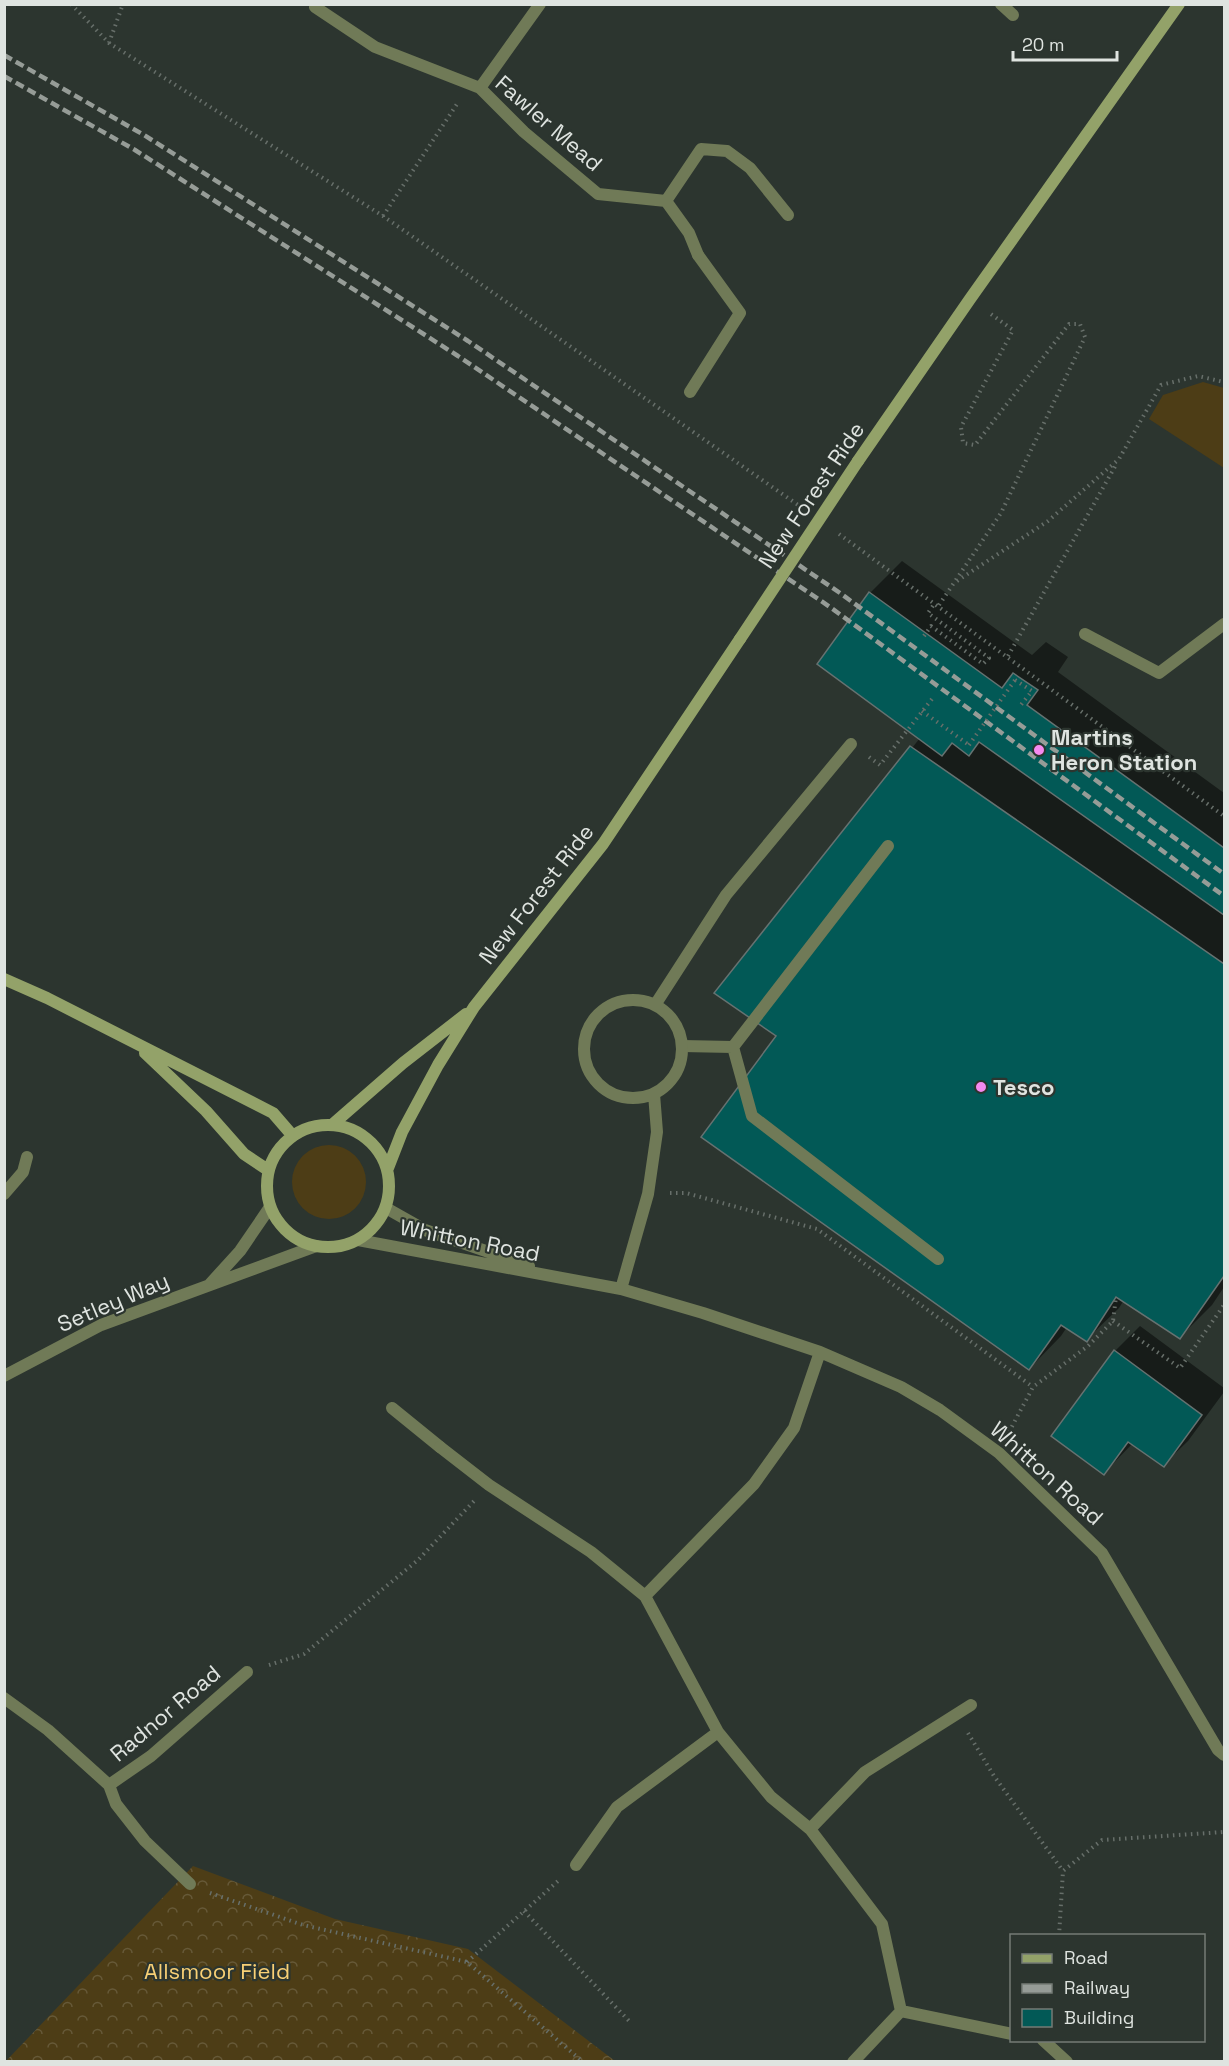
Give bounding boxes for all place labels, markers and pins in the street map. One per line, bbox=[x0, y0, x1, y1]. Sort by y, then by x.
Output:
place label: Martins Heron Station bbox=[1051, 723, 1197, 776]
marker: Martins Heron Station bbox=[1032, 743, 1046, 757]
place label: Tesco bbox=[993, 1073, 1054, 1101]
marker: Tesco bbox=[974, 1080, 988, 1094]

